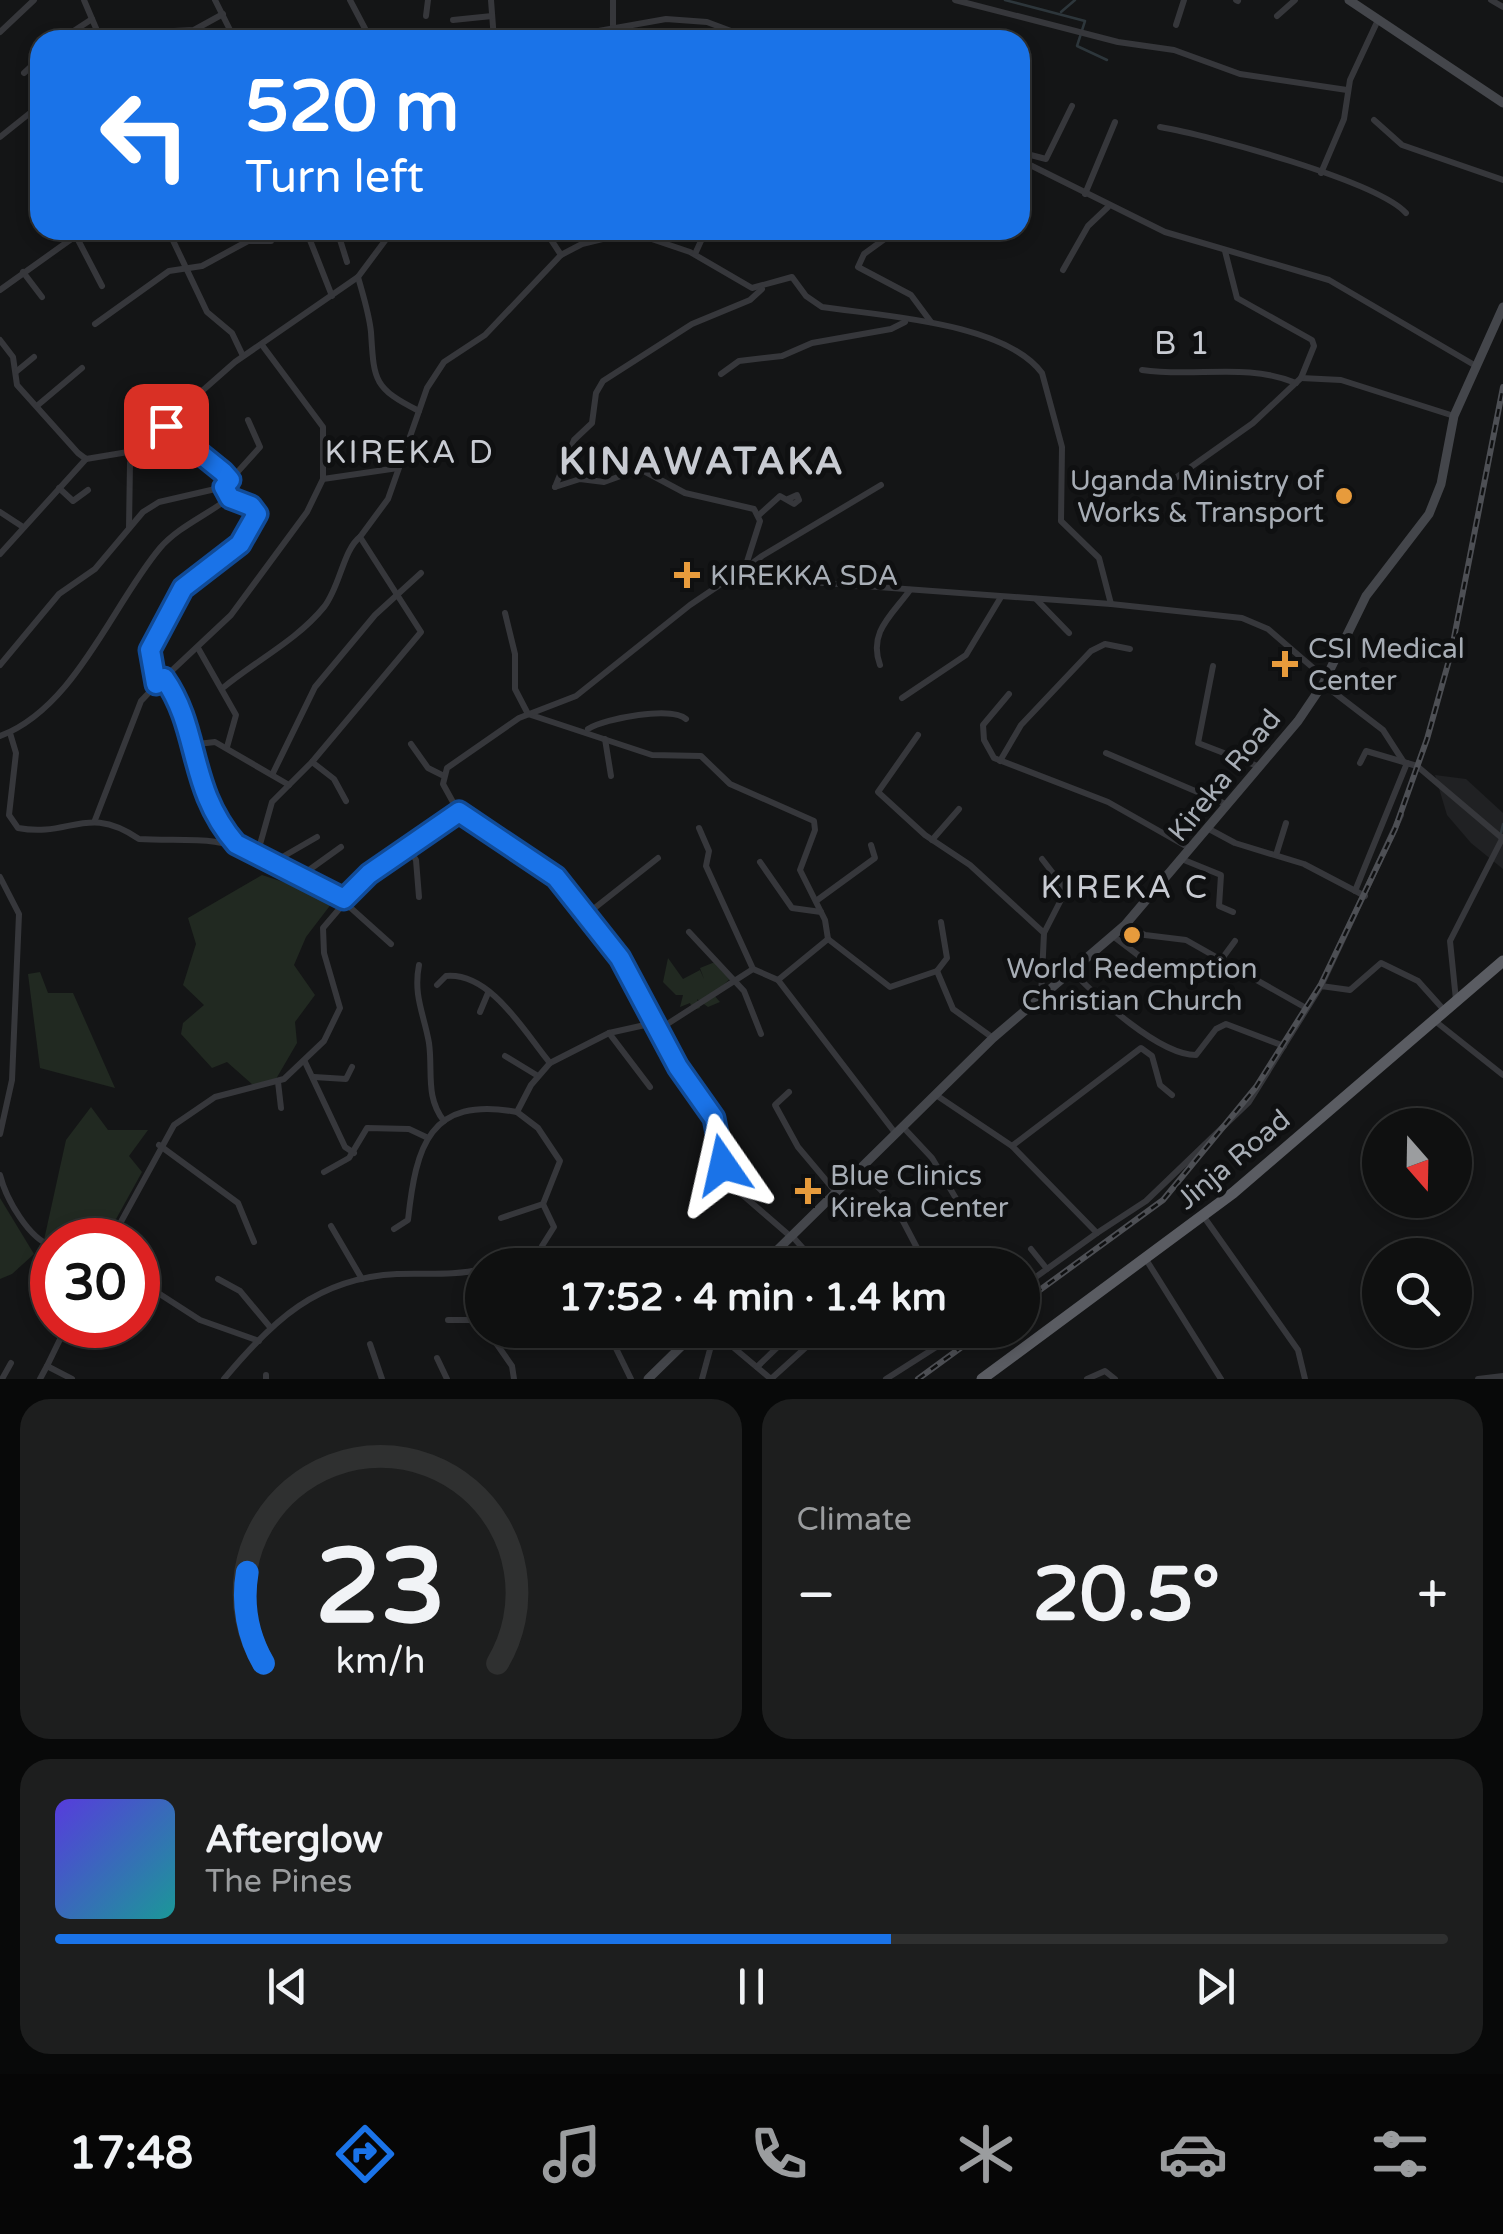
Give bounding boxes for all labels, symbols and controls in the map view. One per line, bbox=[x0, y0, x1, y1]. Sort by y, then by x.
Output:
text: 520 m bbox=[245, 66, 459, 150]
icon: left bbox=[80, 70, 210, 200]
text: Turn left bbox=[245, 151, 424, 205]
district label: B 1 bbox=[1154, 325, 1212, 363]
pin bbox=[124, 384, 209, 469]
icon: arrive bbox=[139, 399, 194, 454]
district label: KIREKA D bbox=[325, 434, 495, 472]
district label: KINAWATAKA bbox=[559, 439, 845, 485]
place label: Uganda Ministry of Works & Transport bbox=[1070, 464, 1324, 530]
marker: Uganda Ministry of Works & Transport bbox=[1333, 485, 1355, 507]
place label: KIREKKA SDA bbox=[710, 559, 898, 593]
marker: KIREKKA SDA bbox=[674, 562, 700, 588]
place label: CSI Medical Center bbox=[1308, 632, 1465, 698]
marker: CSI Medical Center bbox=[1272, 651, 1298, 677]
street label: Kireka Road bbox=[1161, 703, 1288, 849]
district label: KIREKA C bbox=[1041, 869, 1210, 907]
marker: World Redemption Christian Church bbox=[1121, 924, 1143, 946]
place label: World Redemption Christian Church bbox=[1006, 952, 1258, 1018]
street label: Jinja Road bbox=[1170, 1103, 1297, 1217]
north arrow bbox=[1362, 1108, 1472, 1218]
map controls bbox=[1362, 1108, 1472, 1348]
position arrow bbox=[671, 1113, 775, 1217]
place label: Blue Clinics Kireka Center bbox=[830, 1159, 1009, 1225]
marker: Blue Clinics Kireka Center bbox=[795, 1178, 821, 1204]
speed limit sign: 30 bbox=[30, 1218, 160, 1348]
button: search bbox=[1362, 1238, 1472, 1348]
text: 17:52 · 4 min · 1.4 km bbox=[558, 1275, 947, 1321]
text: Climate bbox=[797, 1501, 912, 1539]
text: 23 bbox=[315, 1526, 446, 1651]
text: 20.5° bbox=[1033, 1550, 1220, 1640]
text: − bbox=[797, 1563, 836, 1629]
text: + bbox=[1417, 1563, 1448, 1629]
text: km/h bbox=[336, 1640, 426, 1683]
text: Afterglow bbox=[205, 1817, 383, 1863]
text: The Pines bbox=[205, 1863, 352, 1901]
icon: previous bbox=[260, 1959, 315, 2014]
icon: pause bbox=[724, 1959, 779, 2014]
icon: next bbox=[1188, 1959, 1243, 2014]
icon: directions bbox=[330, 2119, 400, 2189]
icon: music bbox=[537, 2119, 607, 2189]
icon: phone bbox=[744, 2119, 814, 2189]
icon: climate bbox=[951, 2119, 1021, 2189]
icon: car bbox=[1158, 2119, 1228, 2189]
icon: filters bbox=[1365, 2119, 1435, 2189]
text: 17:48 bbox=[68, 2127, 193, 2181]

